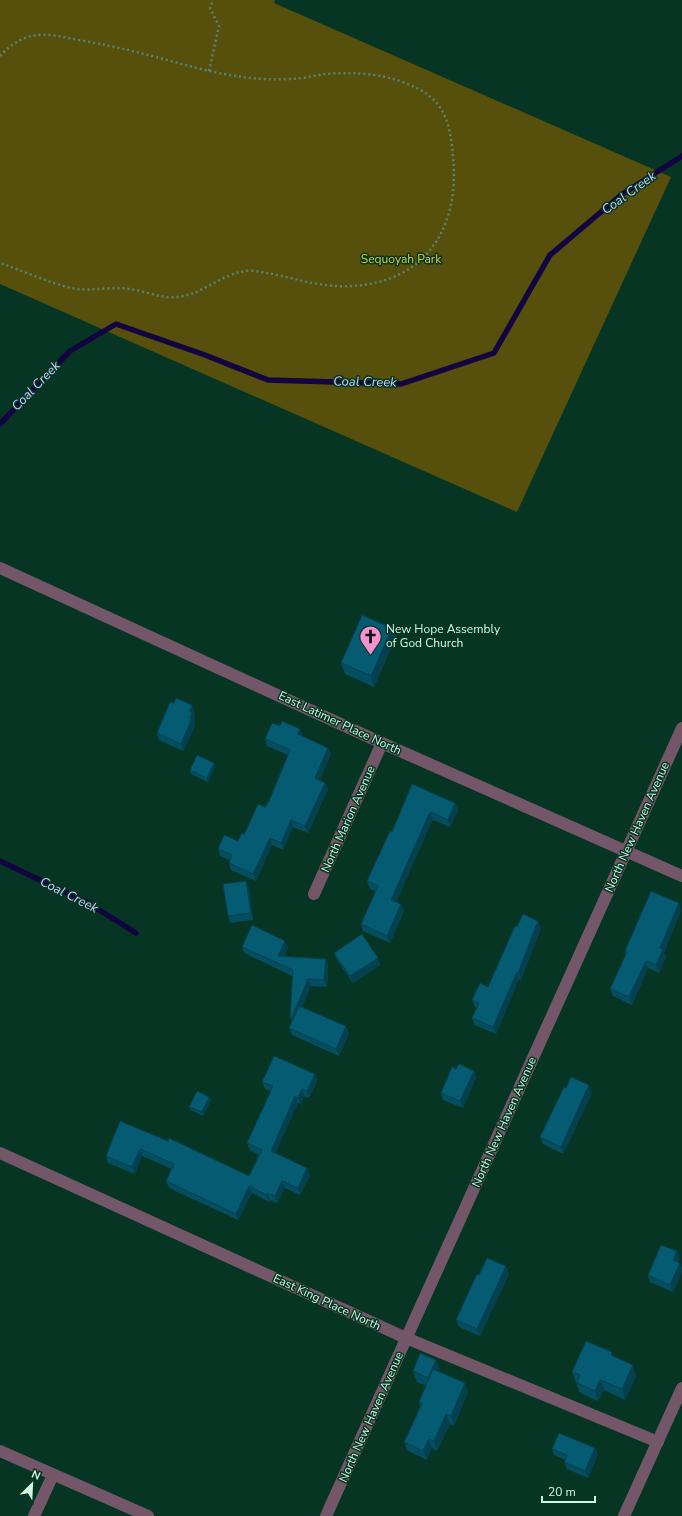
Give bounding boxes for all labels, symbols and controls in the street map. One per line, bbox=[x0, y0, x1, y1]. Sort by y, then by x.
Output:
water label: Coal Creek bbox=[598, 167, 660, 219]
park label: Sequoyah Park bbox=[361, 251, 442, 267]
water label: Coal Creek bbox=[8, 357, 65, 415]
water label: Coal Creek bbox=[333, 372, 397, 392]
place label: New Hope Assembly of God Church bbox=[386, 621, 501, 651]
church icon: New Hope Assembly of God Church bbox=[357, 623, 383, 656]
street label: East Latimer Place North bbox=[276, 687, 404, 759]
street label: North New Haven Avenue bbox=[601, 759, 673, 895]
street label: North Marion Avenue bbox=[317, 763, 379, 875]
water label: Coal Creek bbox=[37, 873, 102, 918]
street label: North New Haven Avenue bbox=[468, 1054, 540, 1190]
street label: East King Place North bbox=[271, 1270, 383, 1334]
street label: North New Haven Avenue bbox=[335, 1349, 407, 1485]
north arrow bbox=[12, 1464, 52, 1504]
text: N bbox=[29, 1467, 43, 1484]
scale bar bbox=[542, 1478, 595, 1504]
text: 20 m bbox=[548, 1484, 576, 1500]

